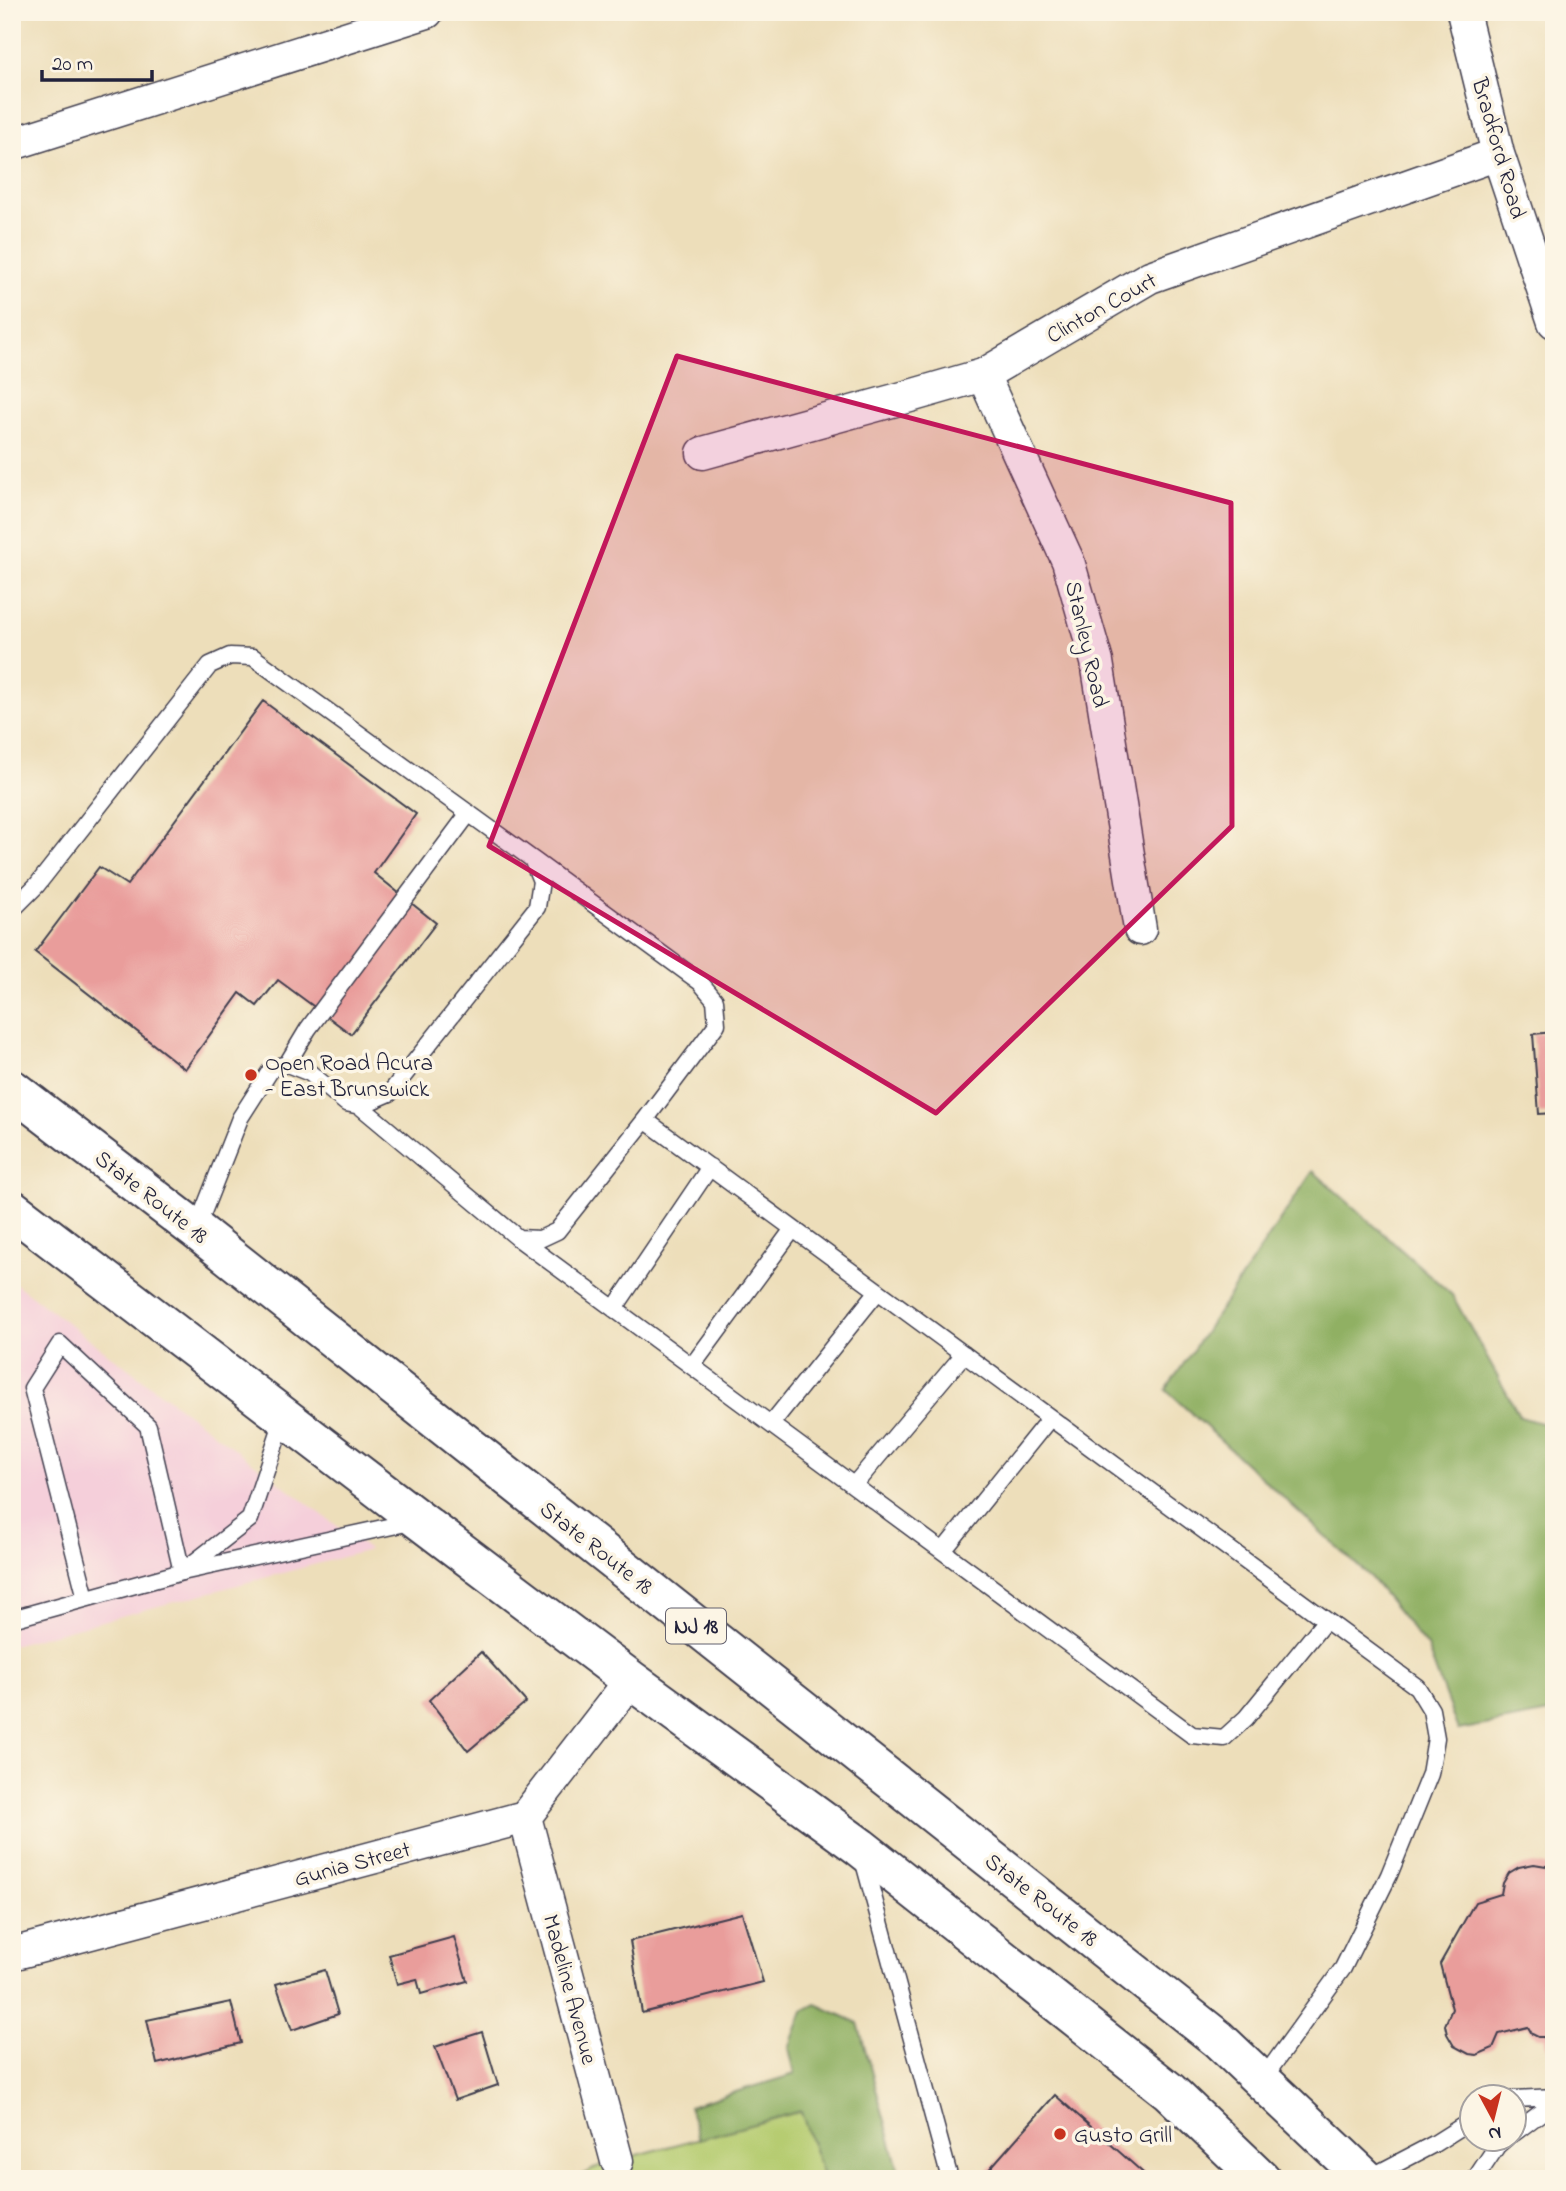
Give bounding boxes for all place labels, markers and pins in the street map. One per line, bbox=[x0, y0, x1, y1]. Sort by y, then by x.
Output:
place label: Open Road Acura - East Brunswick bbox=[265, 1048, 433, 1107]
marker: Open Road Acura - East Brunswick bbox=[243, 1067, 259, 1083]
place label: Gusto Grill bbox=[1074, 2120, 1172, 2153]
marker: Gusto Grill bbox=[1052, 2126, 1068, 2142]

